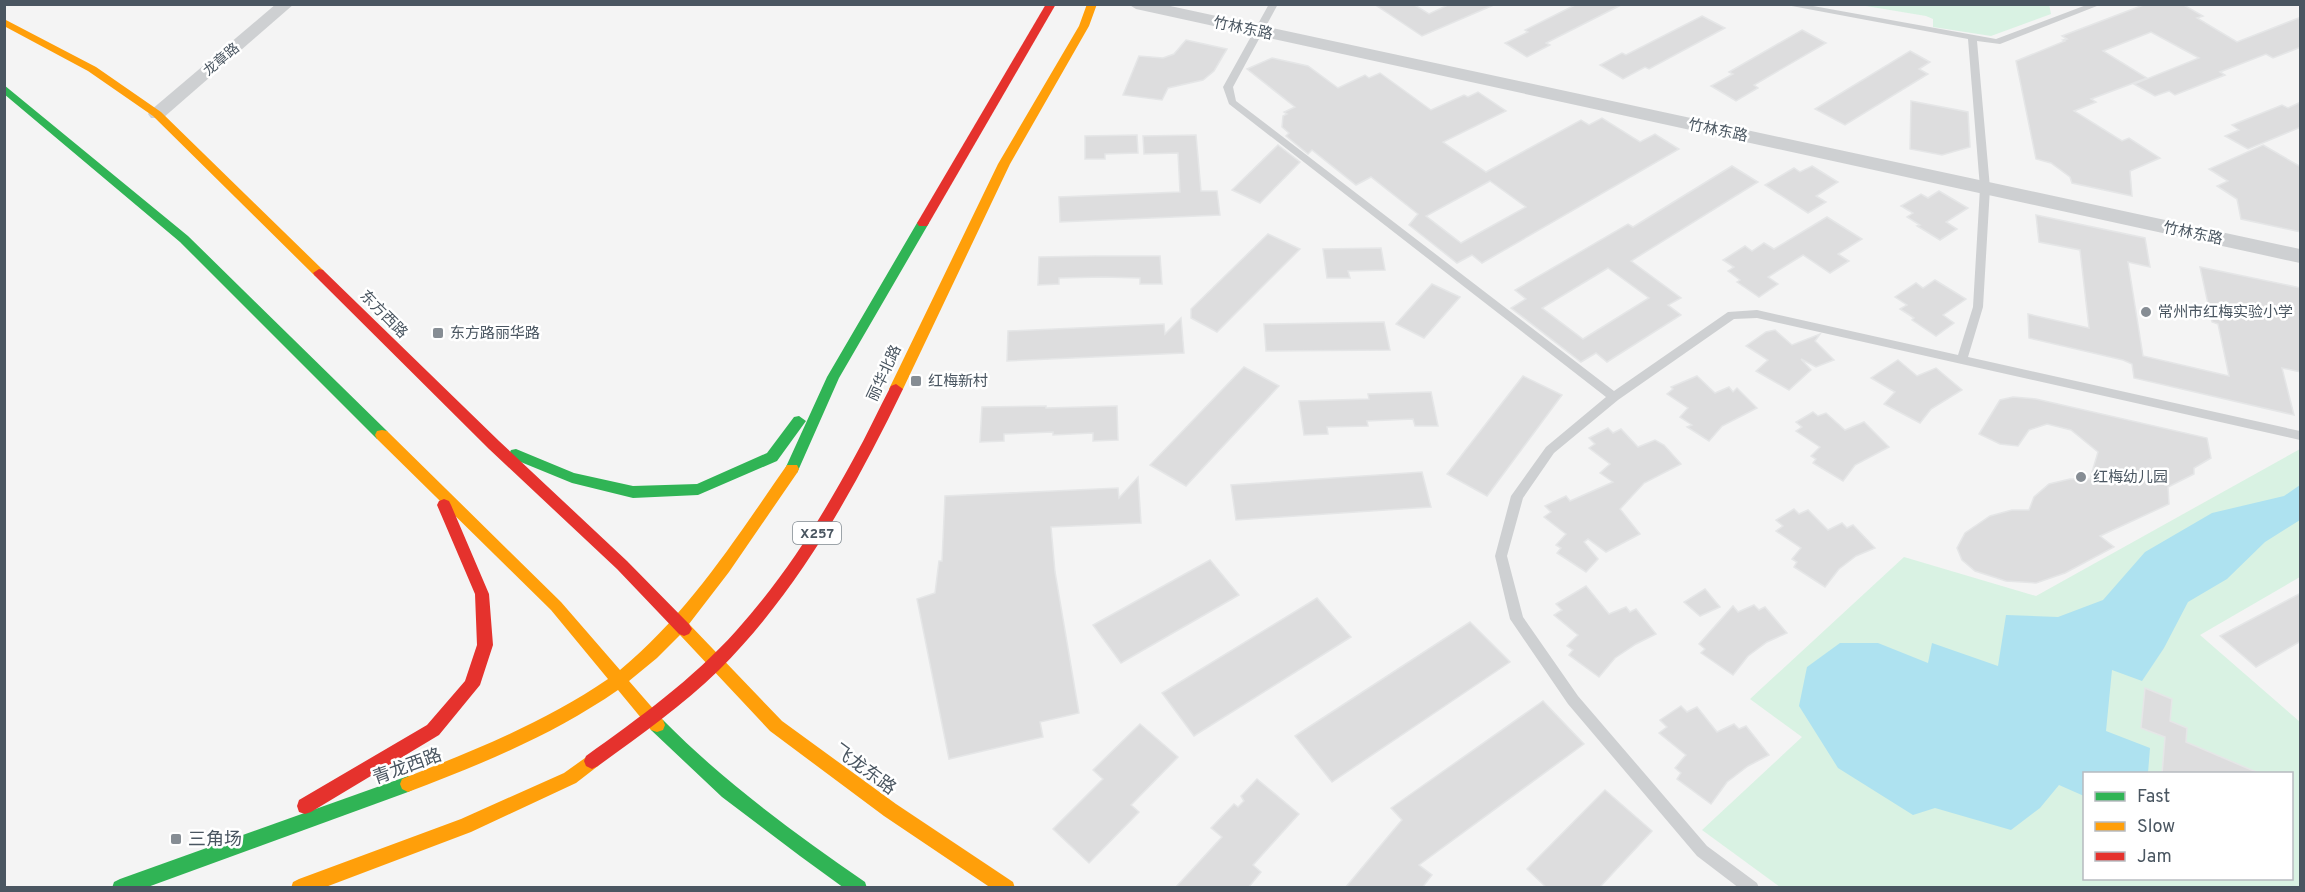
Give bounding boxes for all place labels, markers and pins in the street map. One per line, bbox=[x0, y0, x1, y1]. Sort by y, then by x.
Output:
place label: 常州市红梅实验小学 bbox=[2158, 303, 2293, 323]
marker: 常州市红梅实验小学 bbox=[2139, 305, 2153, 319]
place label: 东方路丽华路 bbox=[450, 324, 540, 344]
marker: 东方路丽华路 bbox=[431, 326, 445, 340]
place label: 红梅新村 bbox=[928, 372, 988, 392]
marker: 红梅新村 bbox=[909, 374, 923, 388]
place label: 红梅幼儿园 bbox=[2093, 469, 2168, 488]
marker: 红梅幼儿园 bbox=[2074, 470, 2088, 484]
place label: 三角场 bbox=[188, 829, 242, 852]
marker: 三角场 bbox=[169, 832, 183, 846]

